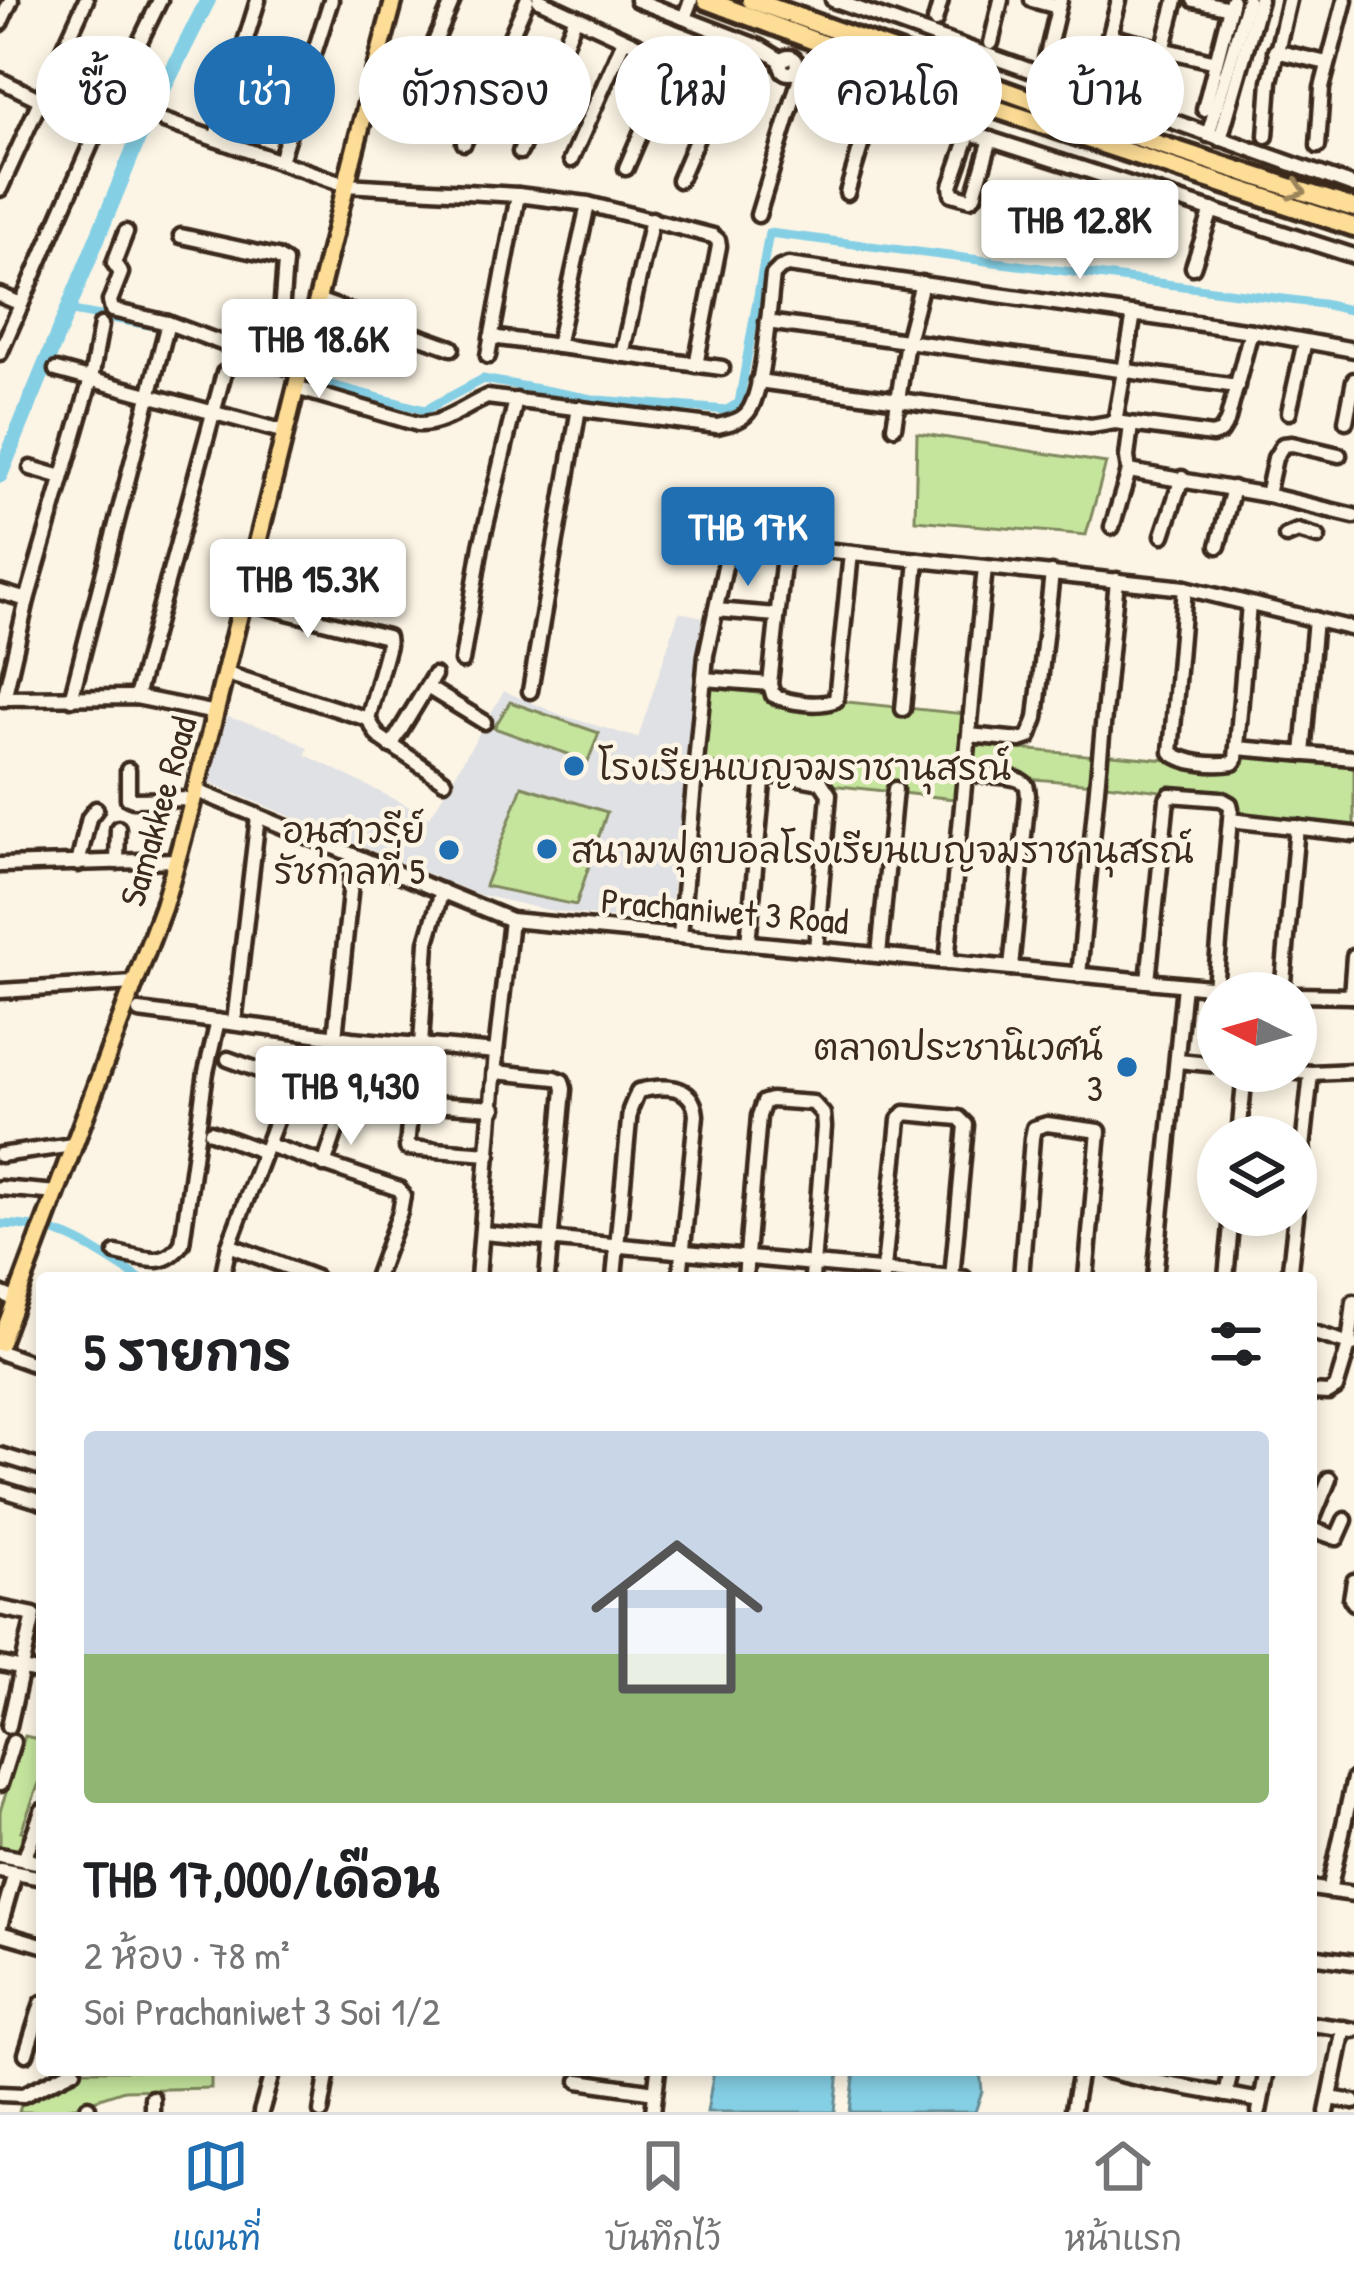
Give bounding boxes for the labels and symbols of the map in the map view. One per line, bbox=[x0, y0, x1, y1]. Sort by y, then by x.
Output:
one-way arrow bbox=[1287, 176, 1308, 201]
pin: THB 12.8K bbox=[943, 180, 1217, 282]
pin: THB 18.6K bbox=[182, 299, 456, 401]
pin: THB 17K bbox=[637, 487, 859, 589]
pin: THB 15.3K bbox=[171, 539, 445, 641]
street label: Samakkee Road bbox=[107, 710, 207, 912]
place label: โรงเรียนเบญจมราชานุสรณ์ bbox=[598, 742, 1011, 795]
marker: โรงเรียนเบญจมราชานุสรณ์ bbox=[561, 753, 587, 779]
place label: อนุสาวรีย์ รัชกาลที่ 5 bbox=[274, 805, 425, 895]
place label: สนามฟุตบอลโรงเรียนเบญจมราชานุสรณ์ bbox=[571, 825, 1194, 878]
marker: สนามฟุตบอลโรงเรียนเบญจมราชานุสรณ์ bbox=[534, 836, 560, 862]
marker: อนุสาวรีย์ รัชกาลที่ 5 bbox=[436, 837, 462, 863]
street label: Prachaniwet 3 Road bbox=[599, 875, 851, 945]
north arrow bbox=[1197, 972, 1317, 1092]
place label: ตลาดประชานิเวศน์ 3 bbox=[813, 1022, 1103, 1112]
pin: THB 9,430 bbox=[214, 1046, 488, 1148]
marker: ตลาดประชานิเวศน์ 3 bbox=[1114, 1054, 1140, 1080]

